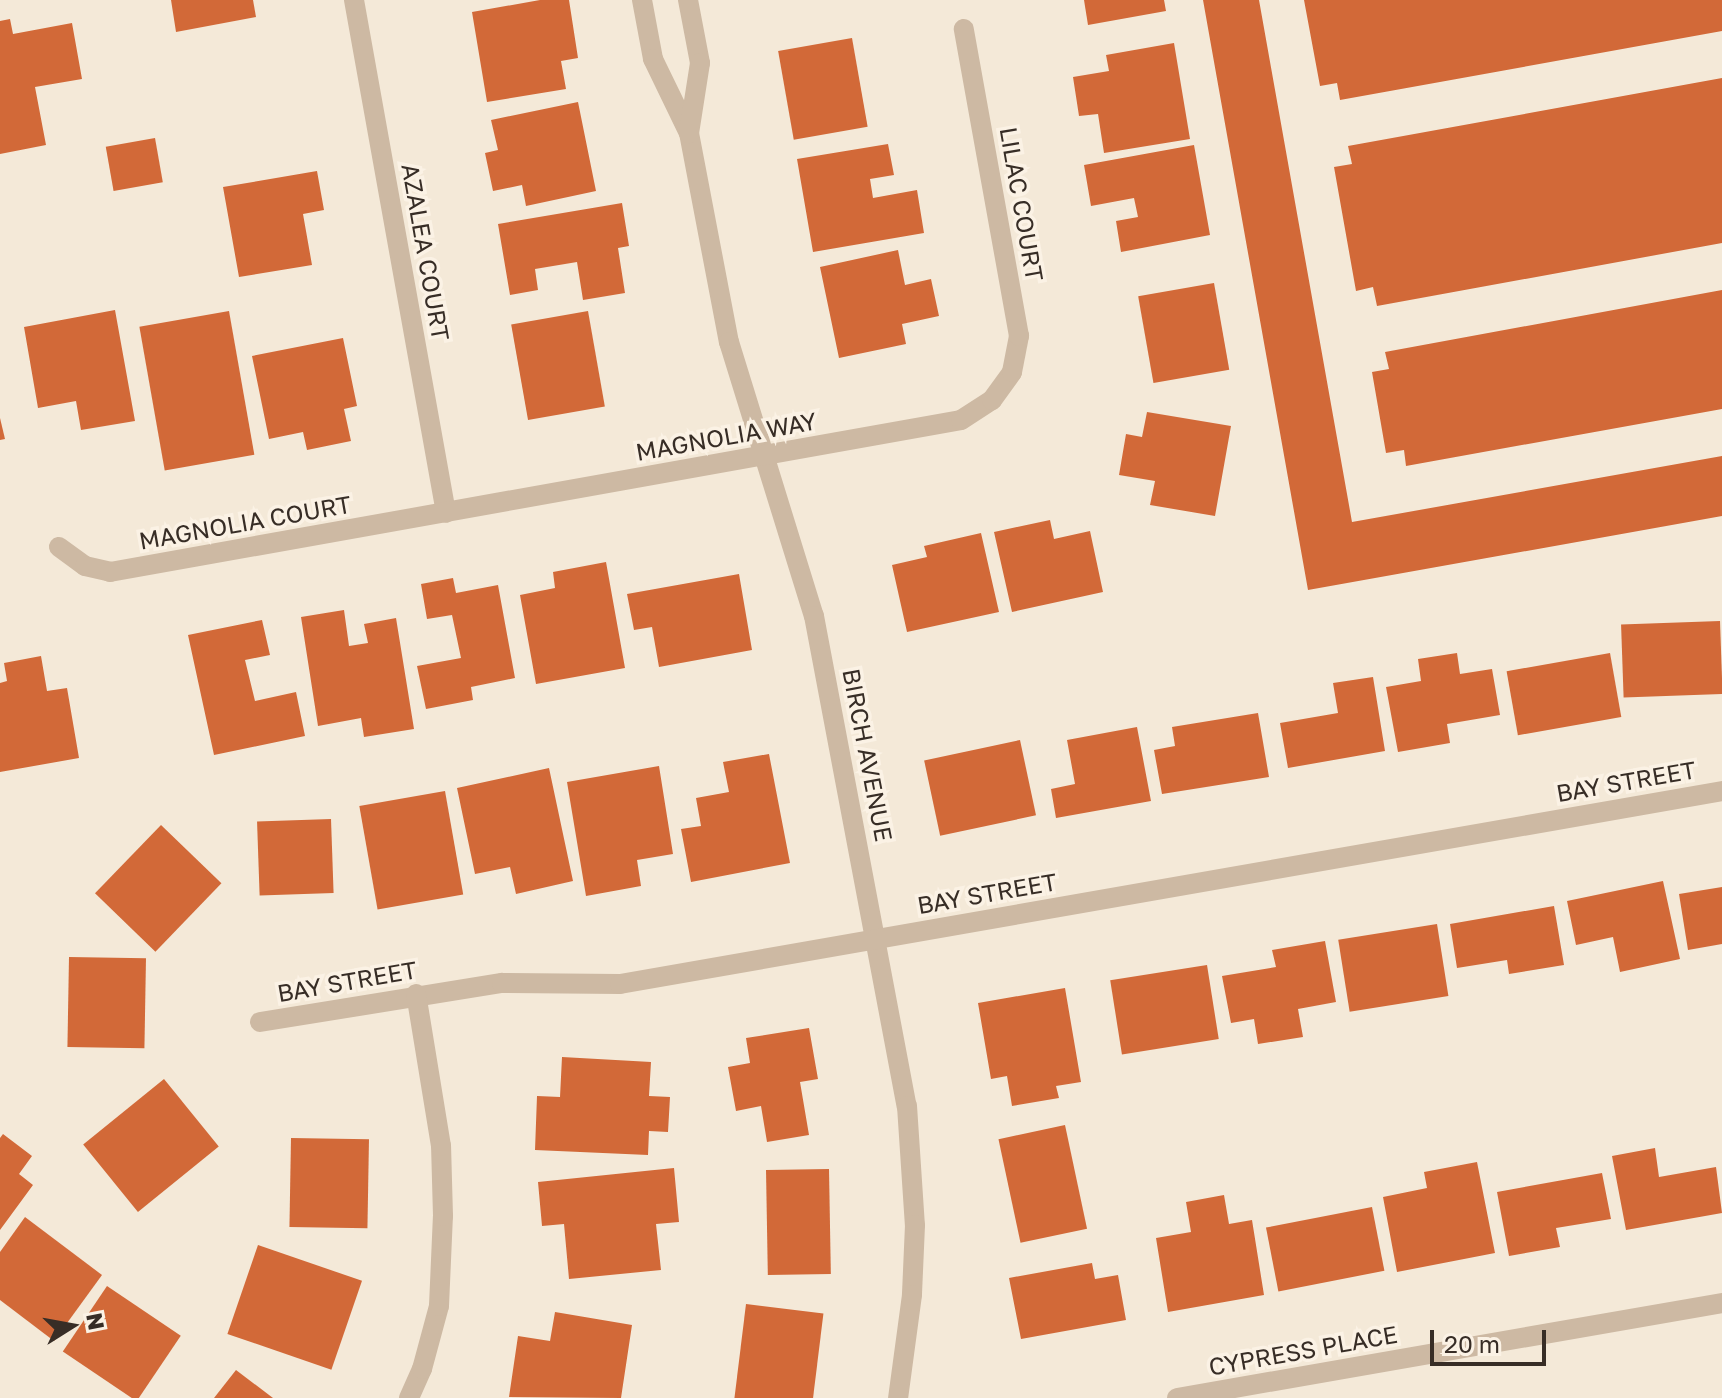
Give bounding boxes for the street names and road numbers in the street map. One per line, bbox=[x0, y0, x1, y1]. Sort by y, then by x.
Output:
street label: LILAC COURT bbox=[994, 125, 1050, 283]
street label: AZALEA COURT bbox=[396, 161, 456, 343]
street label: MAGNOLIA WAY bbox=[633, 406, 819, 466]
street label: MAGNOLIA COURT bbox=[137, 489, 353, 555]
street label: BIRCH AVENUE bbox=[837, 666, 899, 844]
street label: BAY STREET bbox=[1554, 755, 1698, 807]
street label: BAY STREET bbox=[915, 867, 1059, 919]
street label: BAY STREET bbox=[275, 955, 419, 1007]
street label: CYPRESS PLACE bbox=[1206, 1319, 1400, 1381]

